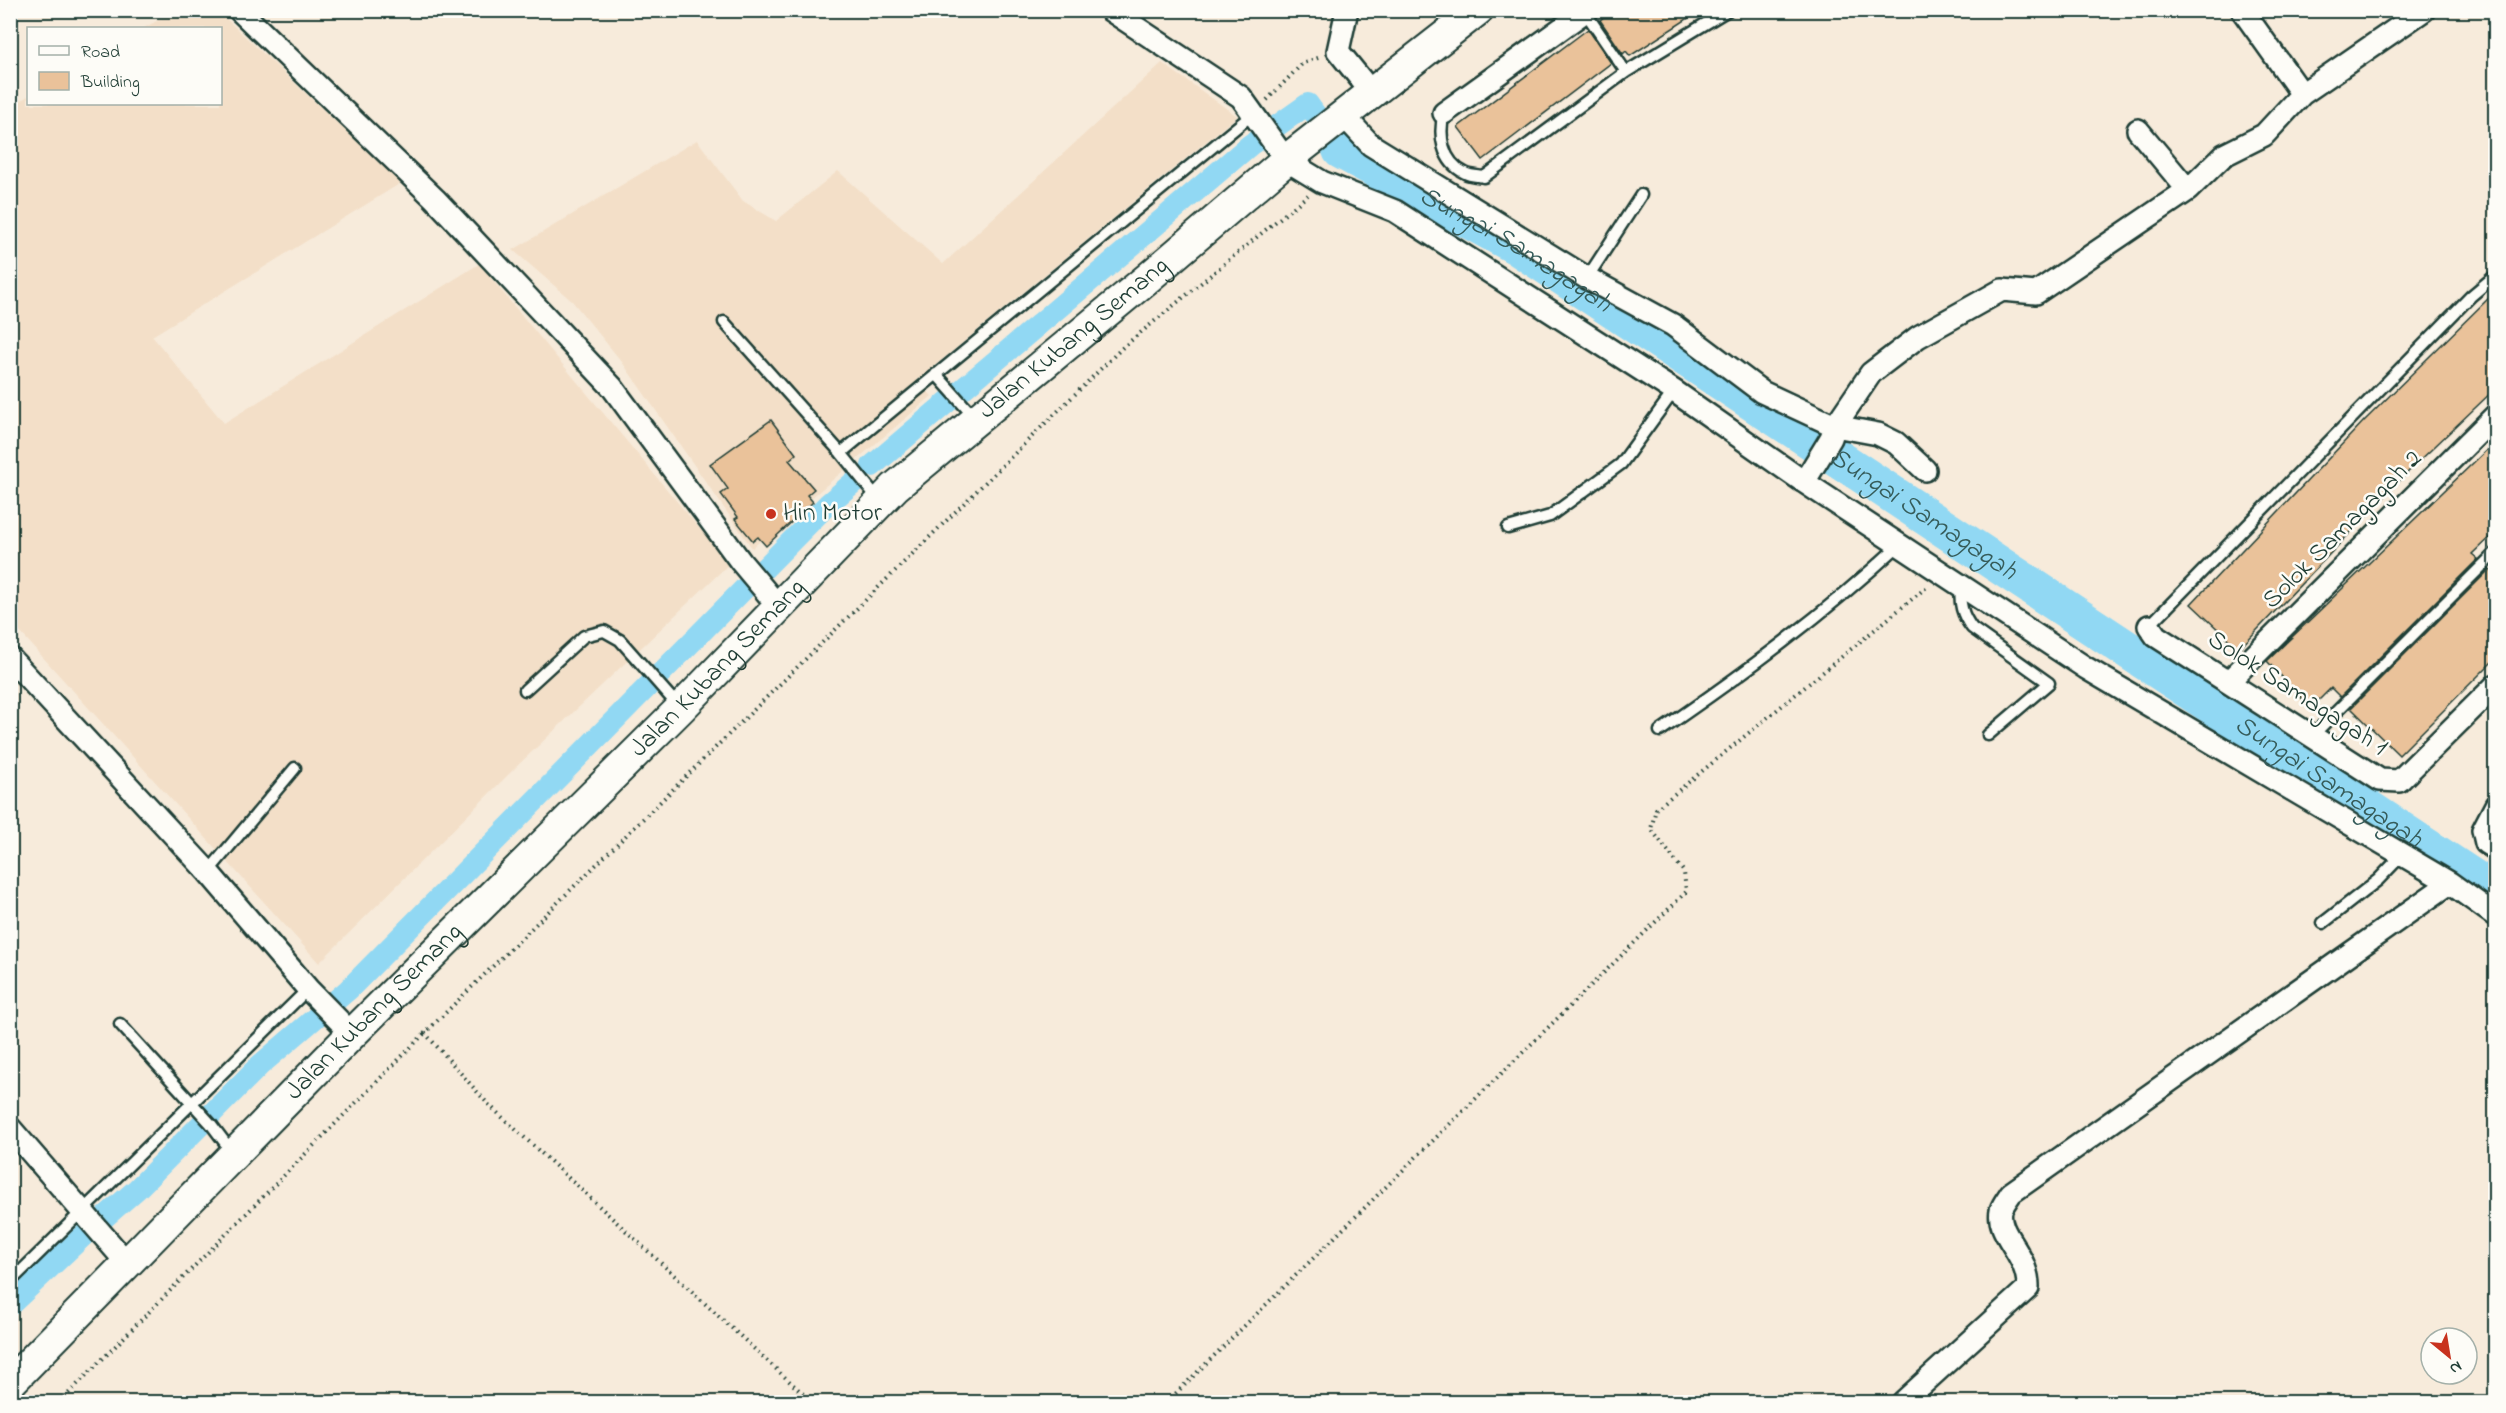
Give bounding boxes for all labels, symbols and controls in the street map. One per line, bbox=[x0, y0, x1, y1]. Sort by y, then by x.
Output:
legend bbox=[27, 27, 222, 105]
text: Road bbox=[81, 40, 120, 66]
text: Building bbox=[80, 70, 140, 97]
water label: Sungai Samagagah bbox=[1412, 177, 1620, 324]
street label: Jalan Kubang Semang bbox=[971, 248, 1178, 429]
water label: Sungai Samagagah bbox=[1821, 438, 2026, 591]
street label: Solok Samagagah 2 bbox=[2254, 441, 2432, 619]
place label: Hin Motor bbox=[783, 495, 883, 533]
marker: Hin Motor bbox=[764, 507, 778, 521]
street label: Jalan Kubang Semang bbox=[622, 570, 815, 767]
street label: Solok Samagagah 1 bbox=[2199, 621, 2395, 767]
water label: Sungai Samagagah bbox=[2227, 706, 2431, 859]
street label: Jalan Kubang Semang bbox=[277, 915, 472, 1110]
north arrow bbox=[2419, 1326, 2479, 1386]
text: N bbox=[2445, 1354, 2466, 1380]

